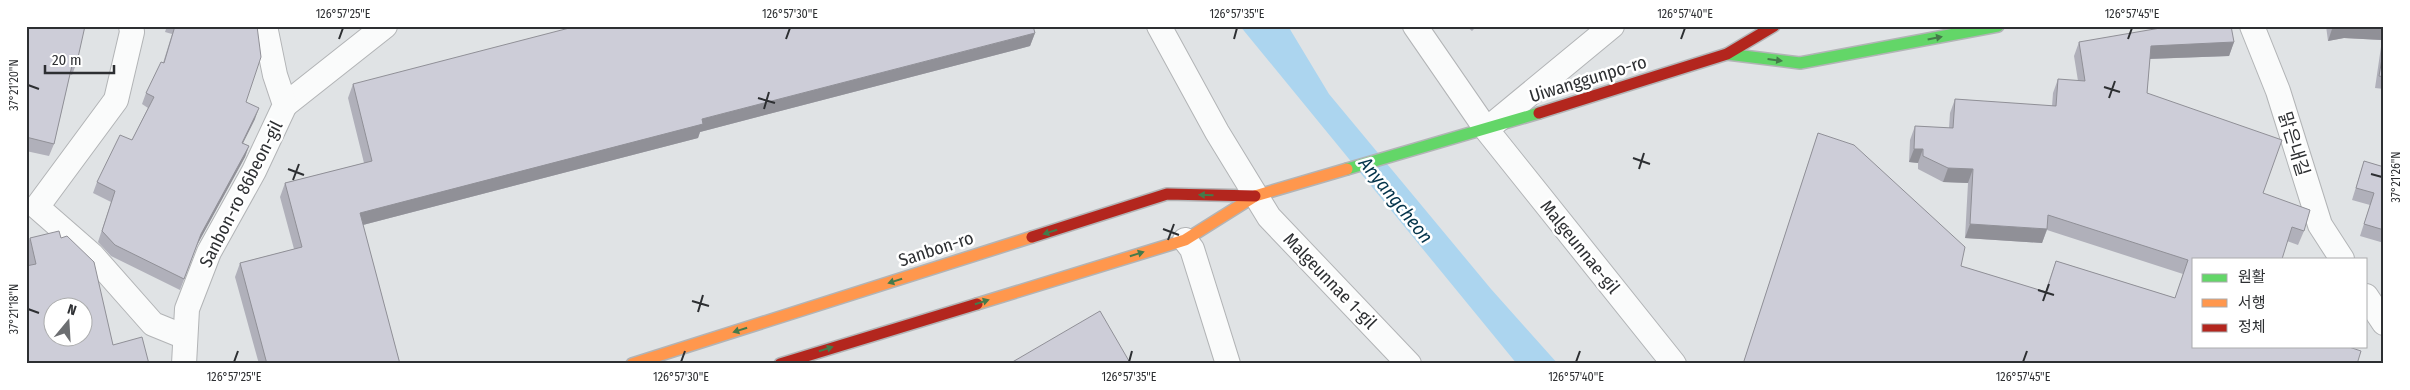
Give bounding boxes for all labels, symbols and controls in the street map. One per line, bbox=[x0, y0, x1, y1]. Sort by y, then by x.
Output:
text: 126°57'25"E bbox=[316, 7, 371, 21]
text: 126°57'30"E bbox=[762, 7, 818, 21]
text: 126°57'35"E bbox=[1210, 7, 1265, 21]
text: 126°57'40"E bbox=[1657, 7, 1713, 21]
text: 126°57'45"E bbox=[2105, 7, 2160, 21]
one-way arrow bbox=[1927, 34, 1943, 42]
scale bar bbox=[45, 42, 114, 74]
text: 20 m bbox=[52, 51, 82, 69]
street label: Uiwanggunpo-ro bbox=[1527, 51, 1649, 107]
one-way arrow bbox=[1767, 56, 1783, 64]
text: 37°21'20"N bbox=[7, 59, 21, 111]
street label: 맑은내길 bbox=[2274, 109, 2314, 179]
street label: Sanbon-ro 86beon-gil bbox=[195, 117, 288, 271]
water label: Anyangcheon bbox=[1354, 151, 1438, 248]
text: 37°21'26"N bbox=[2389, 152, 2403, 202]
one-way arrow bbox=[1198, 191, 1214, 199]
street label: Malgeunnae-gil bbox=[1536, 196, 1624, 298]
street label: Sanbon-ro bbox=[896, 227, 976, 271]
one-way arrow bbox=[1042, 228, 1057, 236]
street label: Malgeunnae 1-gil bbox=[1279, 228, 1381, 334]
one-way arrow bbox=[1130, 250, 1145, 258]
legend bbox=[2192, 258, 2368, 348]
text: 원활 bbox=[2238, 268, 2266, 286]
one-way arrow bbox=[887, 277, 902, 285]
text: 37°21'18"N bbox=[7, 284, 21, 334]
text: 서행 bbox=[2238, 294, 2266, 312]
one-way arrow bbox=[974, 297, 989, 305]
north arrow bbox=[42, 298, 92, 348]
text: N bbox=[65, 301, 78, 319]
text: 정체 bbox=[2238, 318, 2266, 336]
one-way arrow bbox=[732, 326, 747, 334]
one-way arrow bbox=[819, 345, 834, 353]
text: 126°57'25"E bbox=[207, 370, 262, 384]
text: 126°57'30"E bbox=[653, 370, 709, 384]
text: 126°57'35"E bbox=[1102, 370, 1157, 384]
text: 126°57'40"E bbox=[1548, 370, 1604, 384]
text: 126°57'45"E bbox=[1996, 370, 2051, 384]

